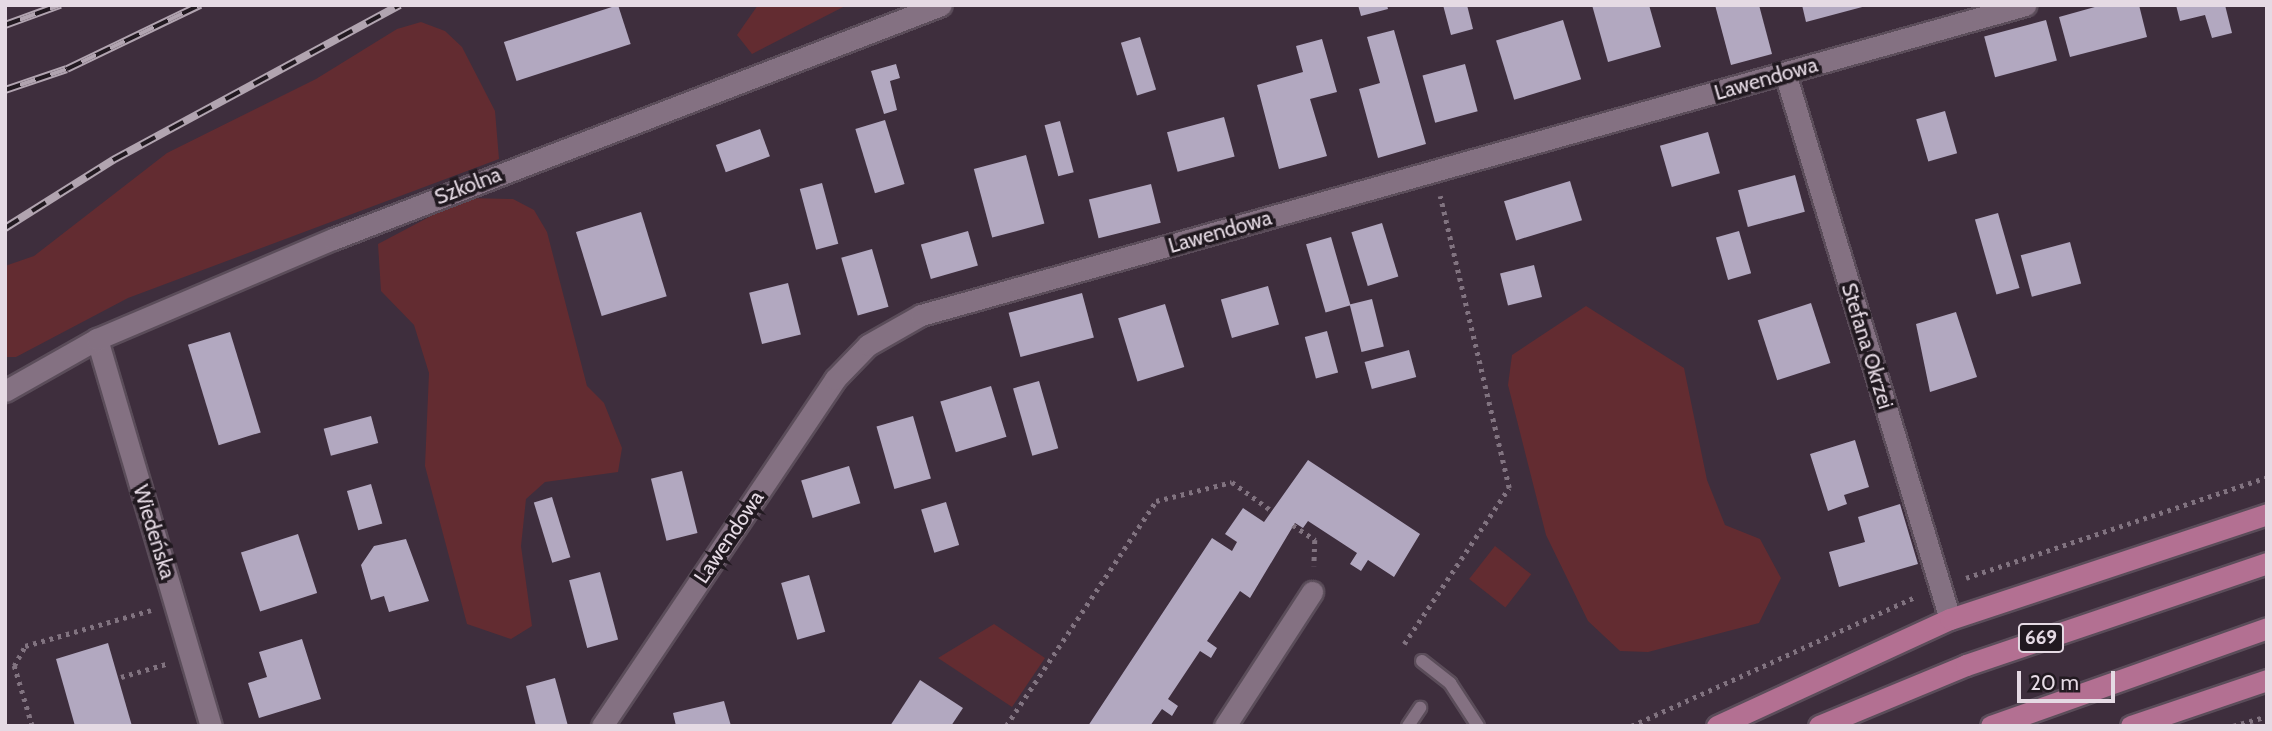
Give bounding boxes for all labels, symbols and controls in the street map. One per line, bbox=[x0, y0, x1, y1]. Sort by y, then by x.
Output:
street label: Lawendowa bbox=[1711, 52, 1821, 106]
street label: Szkolna bbox=[431, 162, 505, 210]
street label: Lawendowa bbox=[1165, 205, 1275, 259]
street label: Stefana Okrzei bbox=[1836, 280, 1898, 412]
street label: Wiedeńska bbox=[128, 482, 180, 582]
street label: Lawendowa bbox=[689, 486, 769, 588]
road number: 669 bbox=[2016, 622, 2066, 653]
scale bar bbox=[2020, 658, 2118, 702]
text: 20 m bbox=[2030, 670, 2079, 695]

